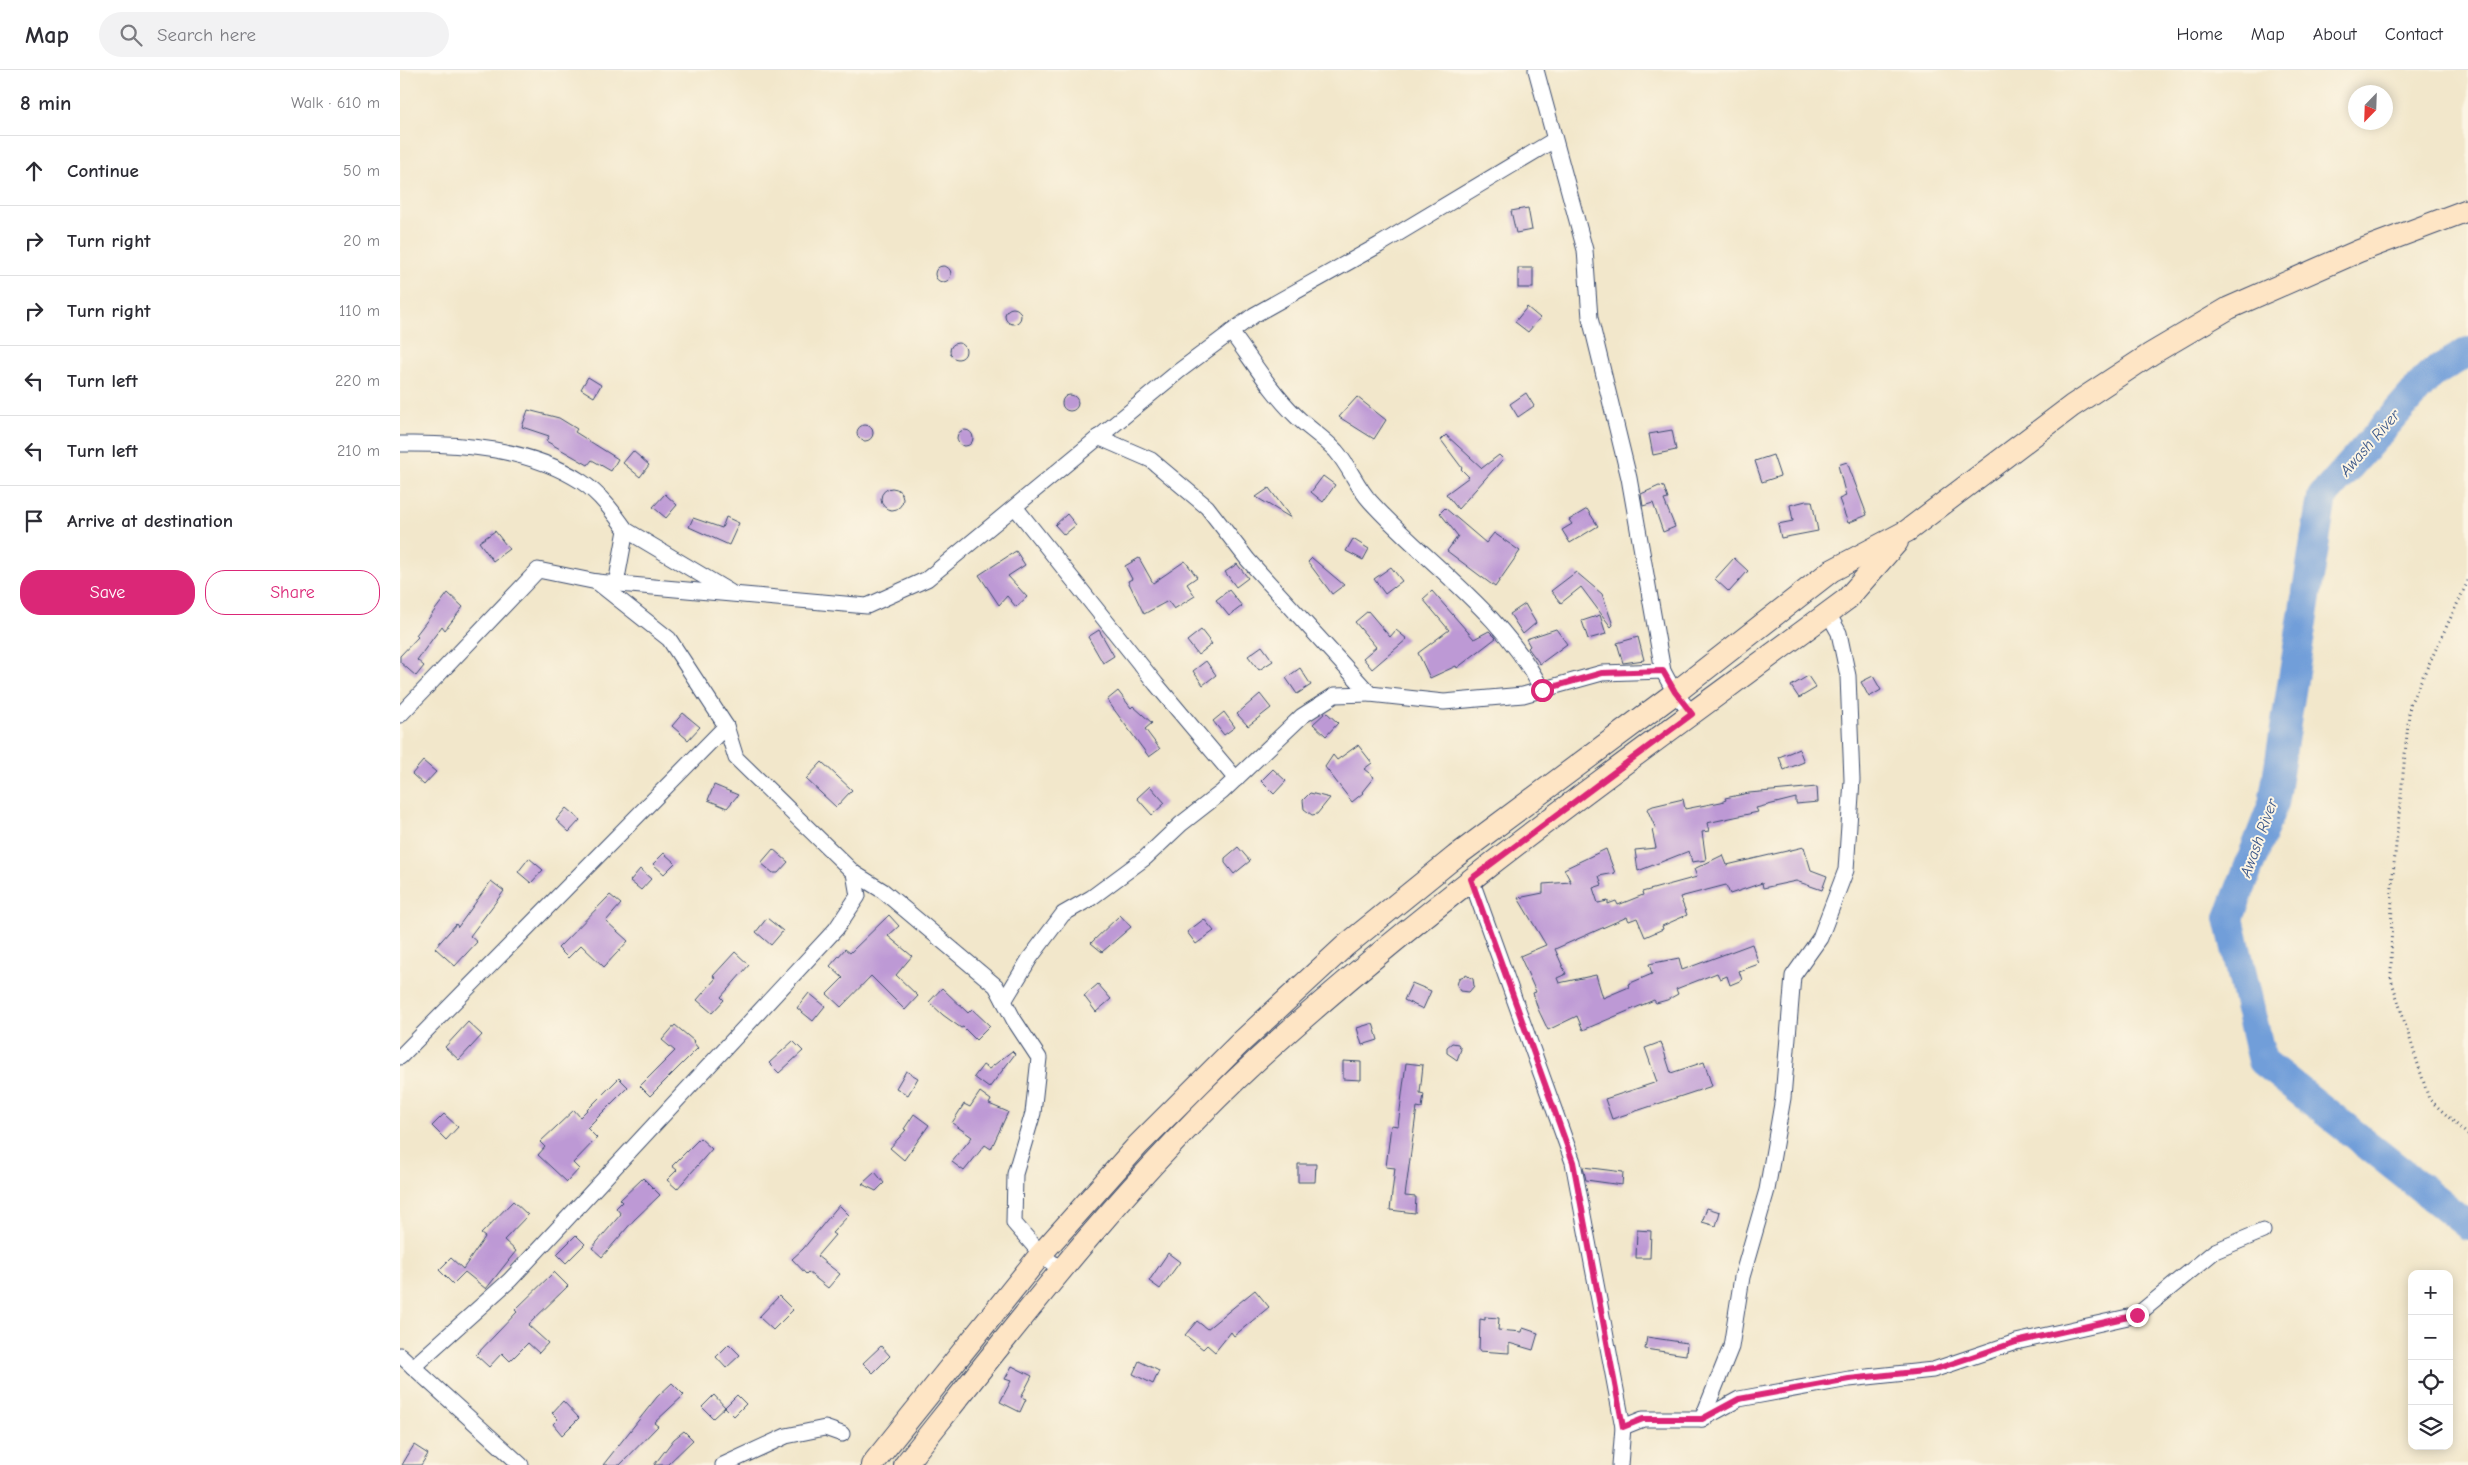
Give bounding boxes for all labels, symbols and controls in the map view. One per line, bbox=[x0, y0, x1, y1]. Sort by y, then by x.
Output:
search box bbox=[99, 12, 449, 57]
text: Map bbox=[25, 21, 69, 49]
icon: search bbox=[117, 21, 145, 49]
text: Search here bbox=[157, 24, 256, 46]
text: Home bbox=[2176, 24, 2223, 45]
text: Map bbox=[2251, 24, 2285, 45]
text: About bbox=[2313, 24, 2357, 45]
text: Contact bbox=[2385, 24, 2443, 45]
north arrow bbox=[2348, 85, 2393, 130]
text: 8 min bbox=[20, 91, 71, 115]
text: Walk · 610 m bbox=[291, 94, 380, 112]
icon: ahead bbox=[20, 157, 48, 185]
text: Continue bbox=[67, 160, 139, 182]
text: 50 m bbox=[343, 162, 380, 180]
icon: right bbox=[20, 227, 48, 255]
text: Turn right bbox=[67, 230, 151, 252]
text: 20 m bbox=[343, 232, 380, 250]
icon: right bbox=[20, 297, 48, 325]
text: Turn right bbox=[67, 300, 151, 322]
text: 110 m bbox=[339, 302, 380, 320]
icon: left bbox=[20, 367, 48, 395]
text: Turn left bbox=[67, 370, 138, 392]
text: 220 m bbox=[335, 372, 380, 390]
water label: Awash River bbox=[2336, 406, 2404, 481]
icon: left bbox=[20, 437, 48, 465]
text: Turn left bbox=[67, 440, 138, 462]
text: 210 m bbox=[337, 442, 380, 460]
icon: arrive bbox=[20, 507, 48, 535]
text: Arrive at destination bbox=[67, 510, 233, 532]
button: Save bbox=[20, 570, 195, 615]
button: Share bbox=[205, 570, 380, 615]
route start bbox=[1531, 679, 1554, 702]
water label: Awash River bbox=[2236, 796, 2282, 880]
map controls bbox=[2408, 1270, 2453, 1450]
button: + bbox=[2408, 1270, 2453, 1315]
route end bbox=[2126, 1304, 2149, 1327]
button: − bbox=[2408, 1315, 2453, 1360]
button: locate bbox=[2408, 1360, 2453, 1405]
button: layers bbox=[2408, 1405, 2453, 1450]

